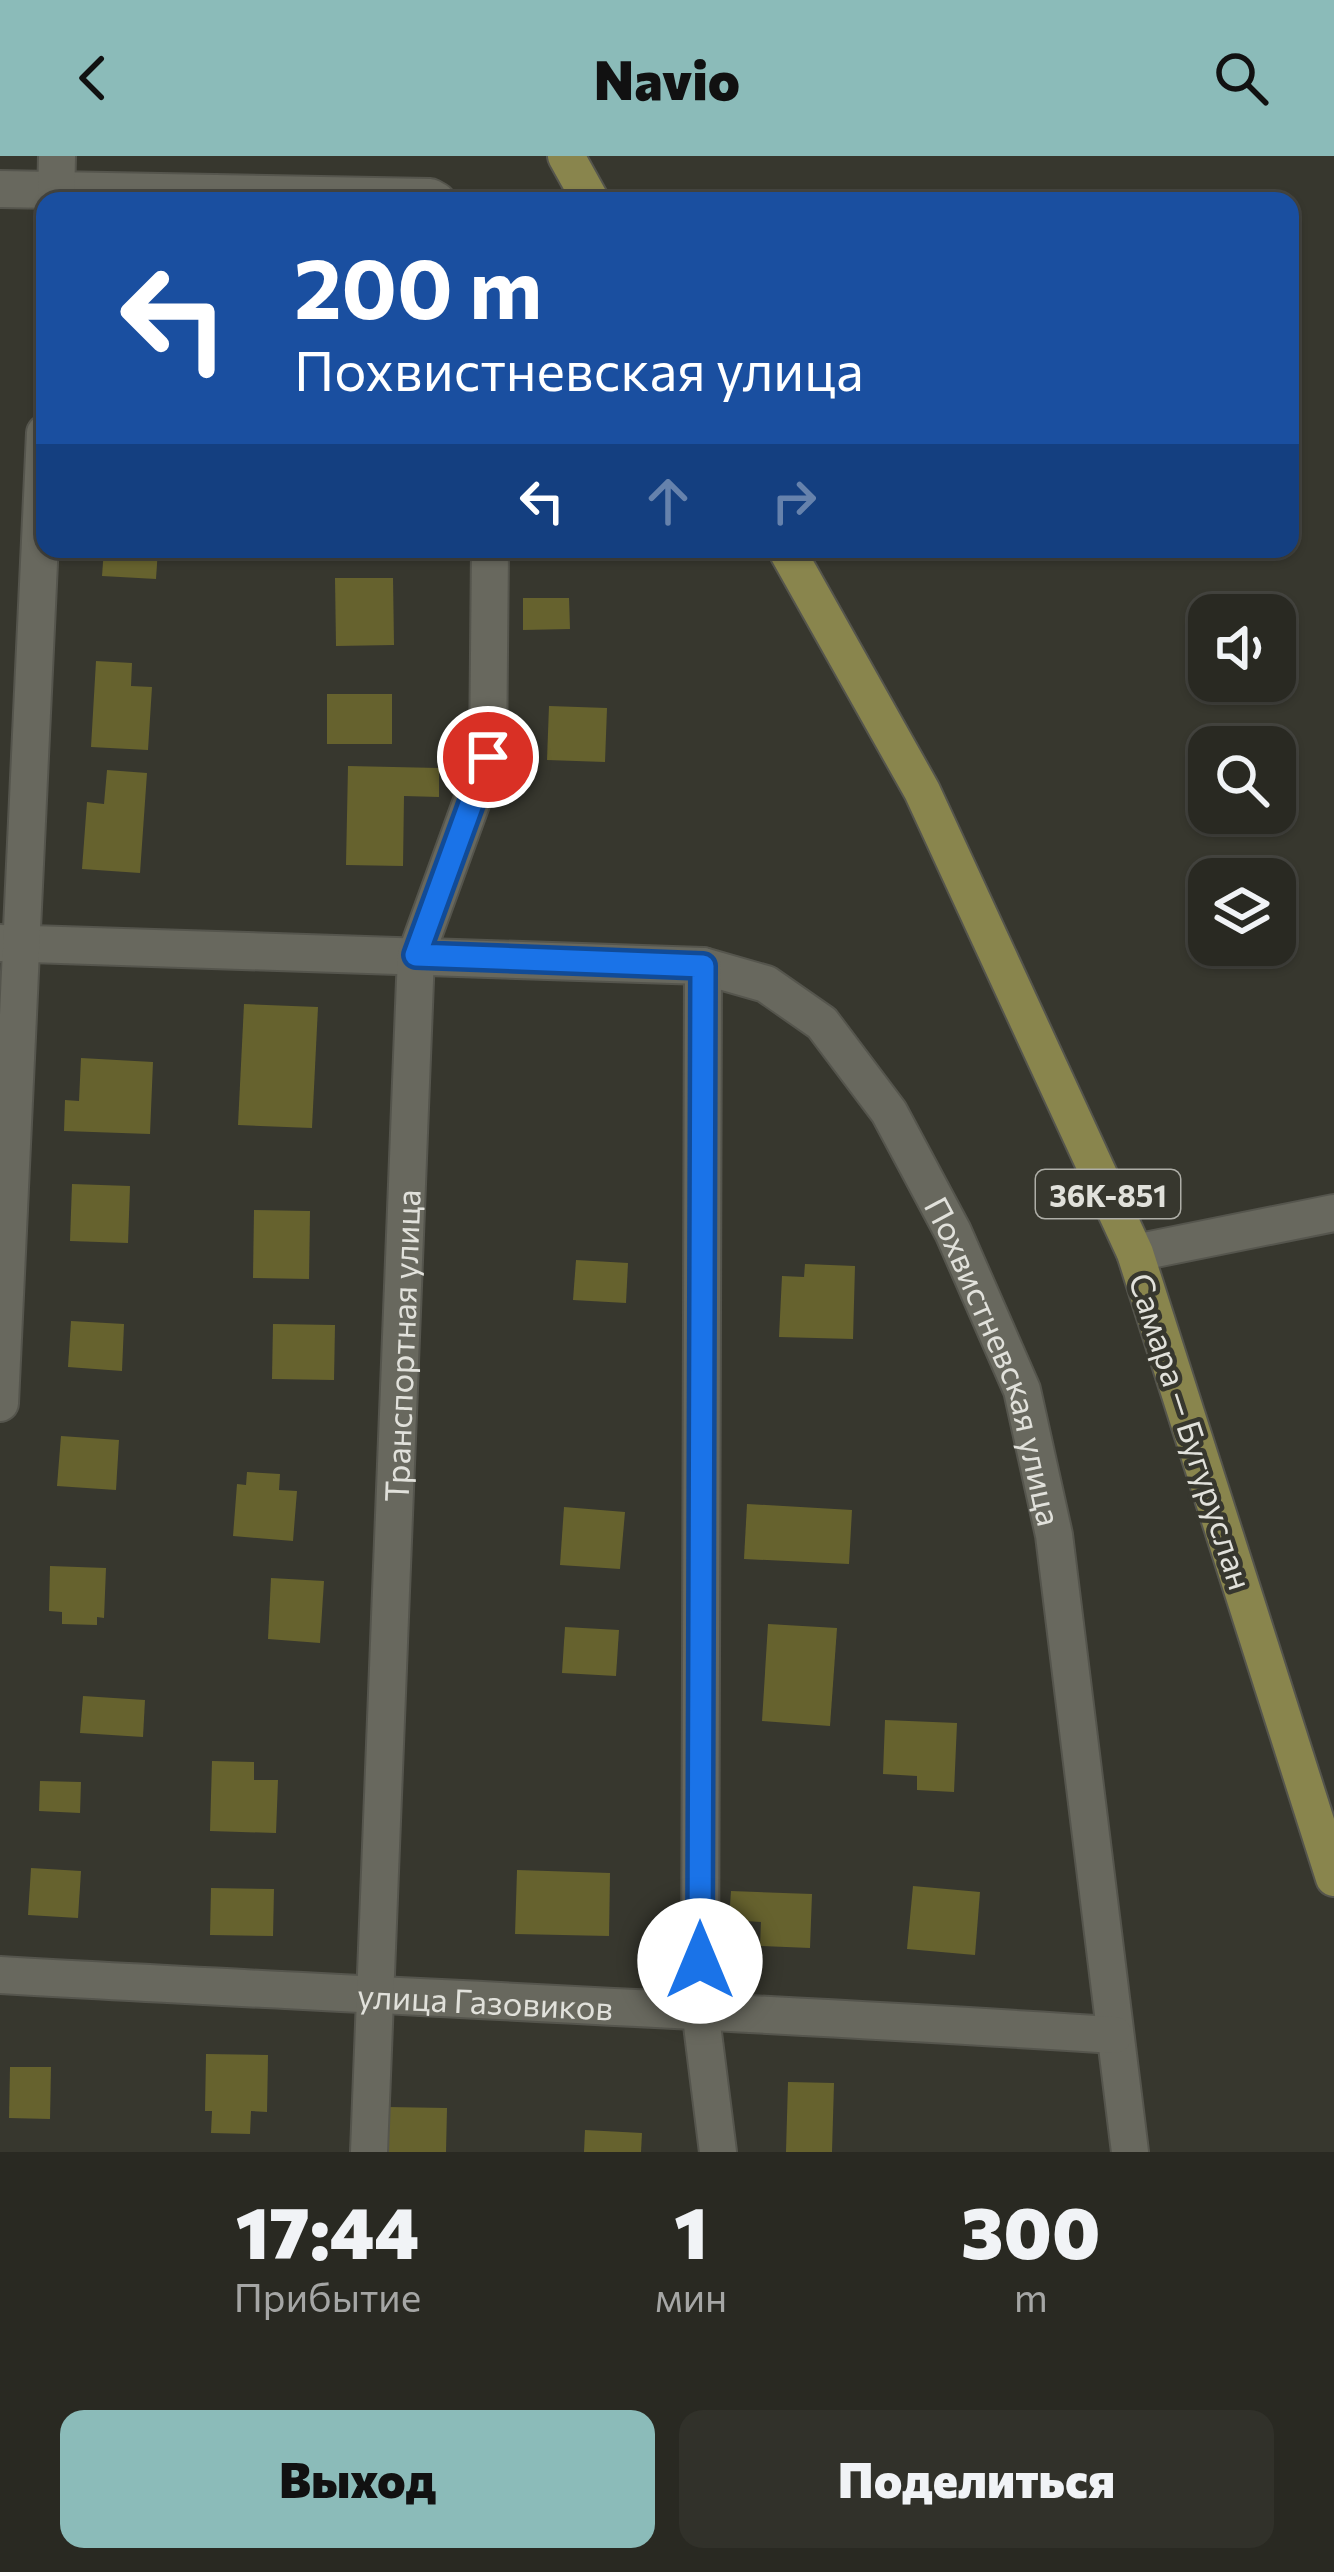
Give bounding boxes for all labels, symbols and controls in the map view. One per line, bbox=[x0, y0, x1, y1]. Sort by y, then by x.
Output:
icon: back bbox=[60, 45, 126, 111]
text: Navio bbox=[594, 45, 740, 111]
icon: search bbox=[1208, 45, 1274, 111]
text: 200 m bbox=[294, 234, 542, 336]
icon: left bbox=[96, 240, 252, 396]
text: Похвистневская улица bbox=[294, 336, 864, 402]
icon: left bbox=[509, 468, 575, 534]
icon: ahead bbox=[635, 468, 701, 534]
icon: right bbox=[761, 468, 827, 534]
map controls bbox=[1188, 594, 1296, 966]
button: sound bbox=[1188, 594, 1296, 702]
pin bbox=[437, 706, 539, 808]
icon: arrive bbox=[455, 724, 521, 790]
button: search bbox=[1188, 726, 1296, 834]
button: layers bbox=[1188, 858, 1296, 966]
road number: 36К-851 bbox=[1036, 1170, 1180, 1218]
street label: Транспортная улица bbox=[374, 1188, 427, 1503]
street label: Похвистневская улица bbox=[917, 1189, 1072, 1529]
street label: Самара — Бугуруслан bbox=[1121, 1267, 1263, 1595]
position arrow bbox=[637, 1898, 763, 2024]
street label: улица Газовиков bbox=[357, 1973, 614, 2027]
text: 17:44 bbox=[236, 2186, 419, 2274]
text: 1 bbox=[674, 2186, 708, 2274]
text: 300 bbox=[961, 2186, 1100, 2274]
text: Прибытие bbox=[234, 2272, 421, 2320]
text: мин bbox=[655, 2272, 727, 2320]
text: m bbox=[1014, 2272, 1048, 2320]
button: Выход bbox=[60, 2410, 655, 2548]
button: Поделиться bbox=[679, 2410, 1274, 2548]

